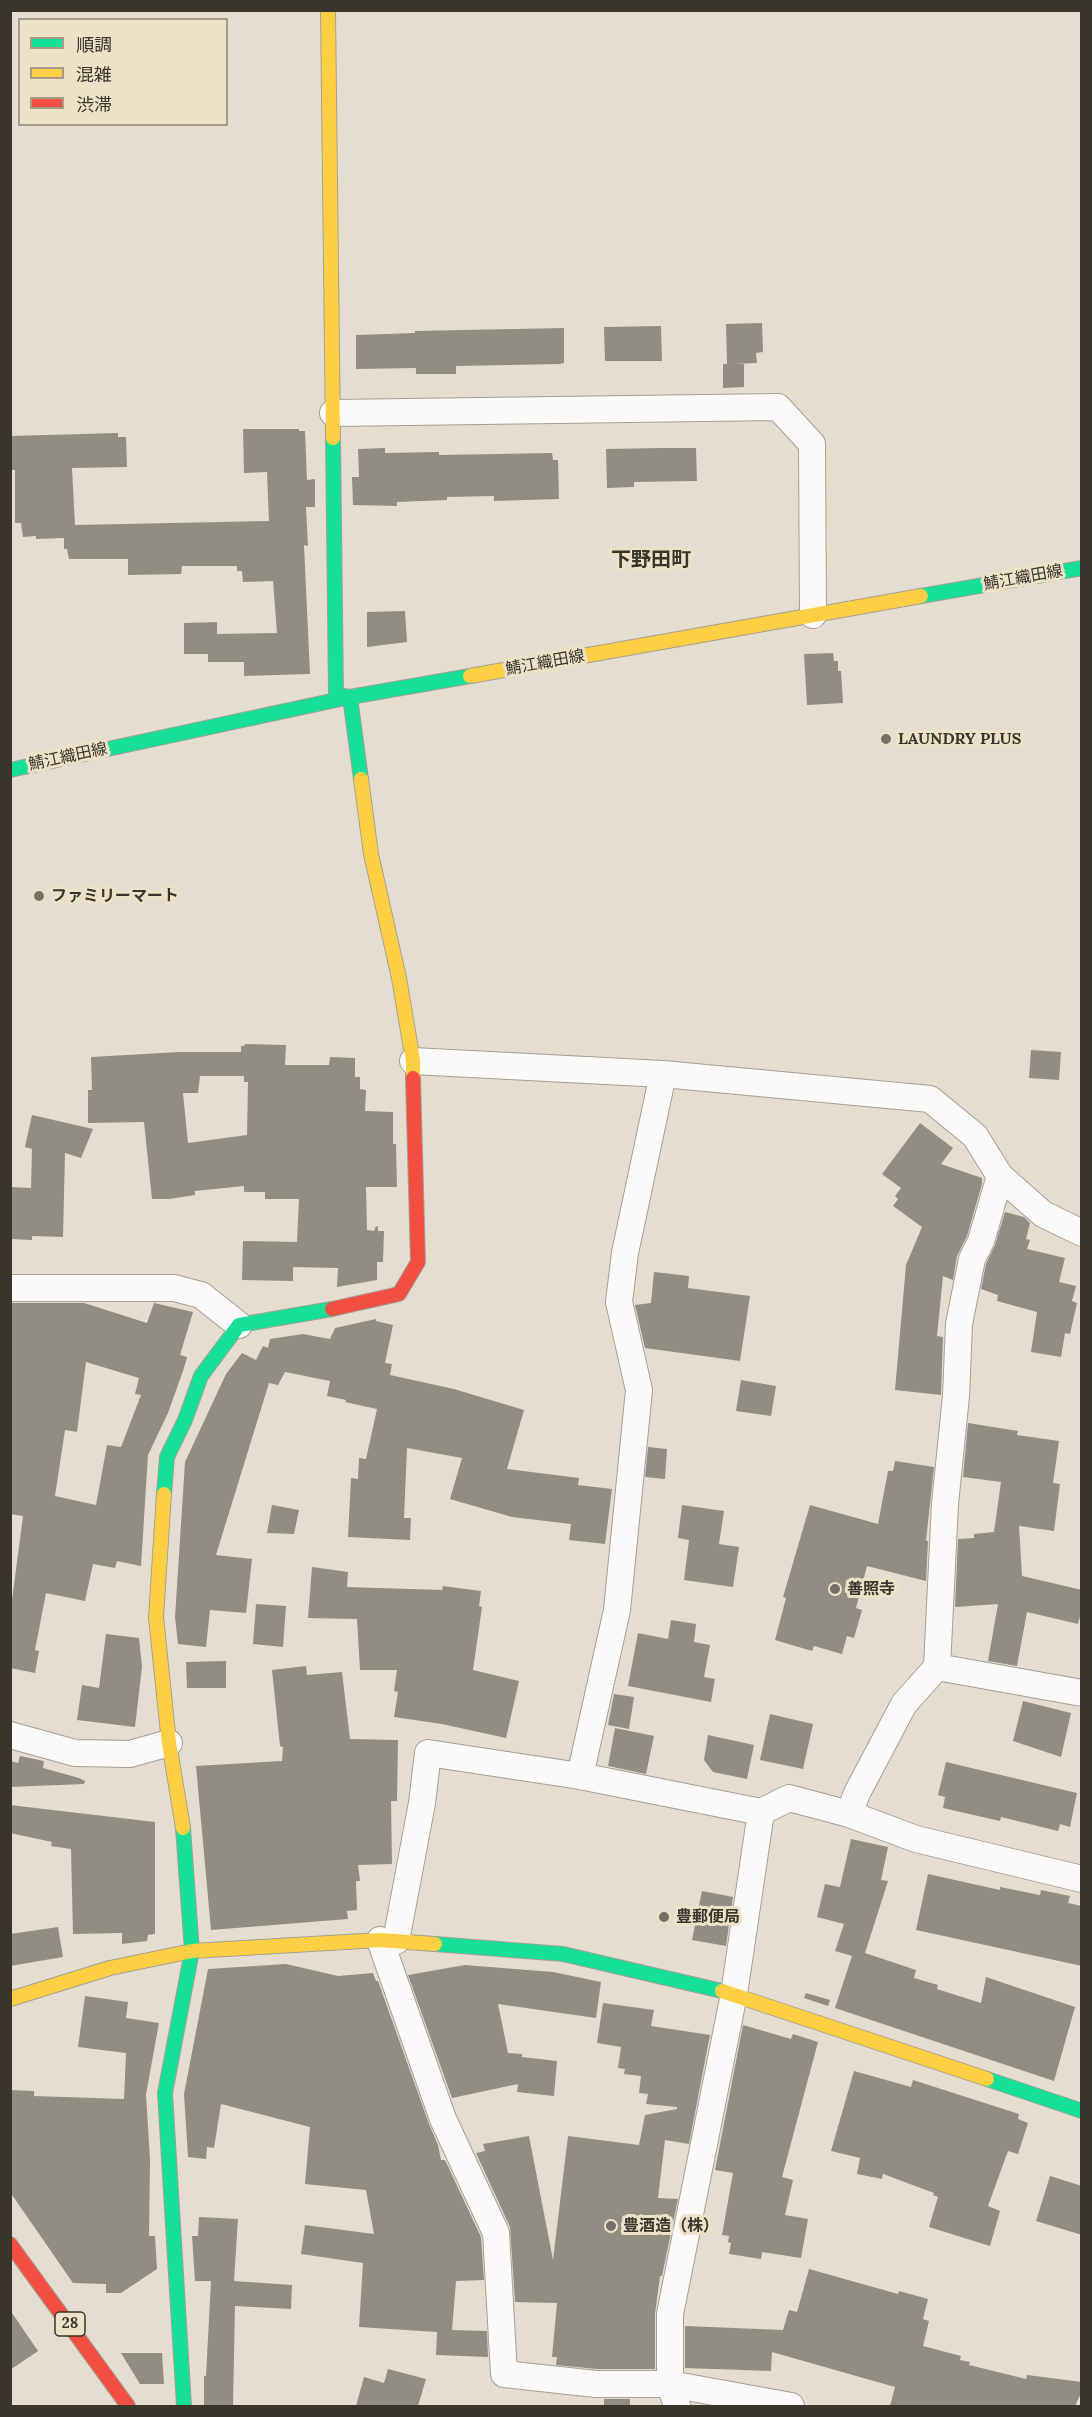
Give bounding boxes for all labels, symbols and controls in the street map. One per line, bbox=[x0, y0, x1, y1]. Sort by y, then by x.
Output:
legend bbox=[18, 18, 228, 126]
text: 順調 bbox=[76, 33, 112, 56]
text: 混雑 bbox=[76, 63, 112, 86]
text: 渋滞 bbox=[76, 93, 112, 116]
district label: 下野田町 bbox=[611, 548, 691, 572]
street label: 鯖江織田線 bbox=[982, 562, 1064, 594]
street label: 鯖江織田線 bbox=[504, 647, 586, 679]
place label: LAUNDRY PLUS bbox=[898, 729, 1021, 749]
marker: LAUNDRY PLUS bbox=[879, 732, 893, 746]
street label: 鯖江織田線 bbox=[27, 739, 109, 775]
place label: ファミリーマート bbox=[51, 886, 179, 906]
marker: ファミリーマート bbox=[32, 889, 46, 903]
place label: 善照寺 bbox=[847, 1579, 895, 1599]
marker: 善照寺 bbox=[828, 1582, 842, 1596]
place label: 豊郵便局 bbox=[676, 1907, 740, 1927]
marker: 豊郵便局 bbox=[657, 1910, 671, 1924]
place label: 豊酒造（株） bbox=[623, 2216, 719, 2236]
marker: 豊酒造（株） bbox=[604, 2219, 618, 2233]
road number: 28 bbox=[55, 2312, 85, 2336]

